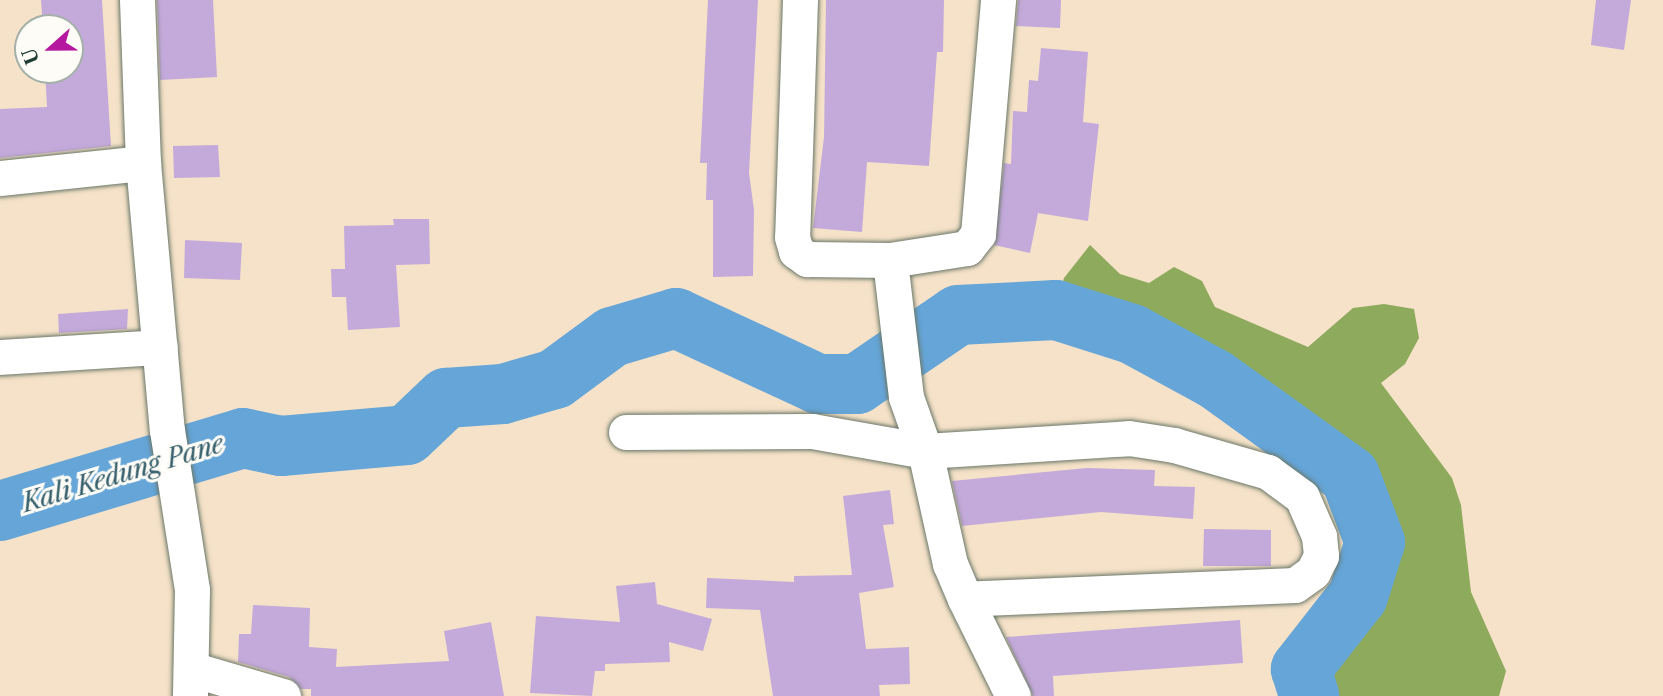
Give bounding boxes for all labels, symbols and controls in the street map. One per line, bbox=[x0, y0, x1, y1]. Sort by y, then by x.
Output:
north arrow bbox=[14, 14, 84, 84]
text: U bbox=[17, 45, 44, 67]
water label: Kali Kedung Pane bbox=[18, 428, 228, 520]

